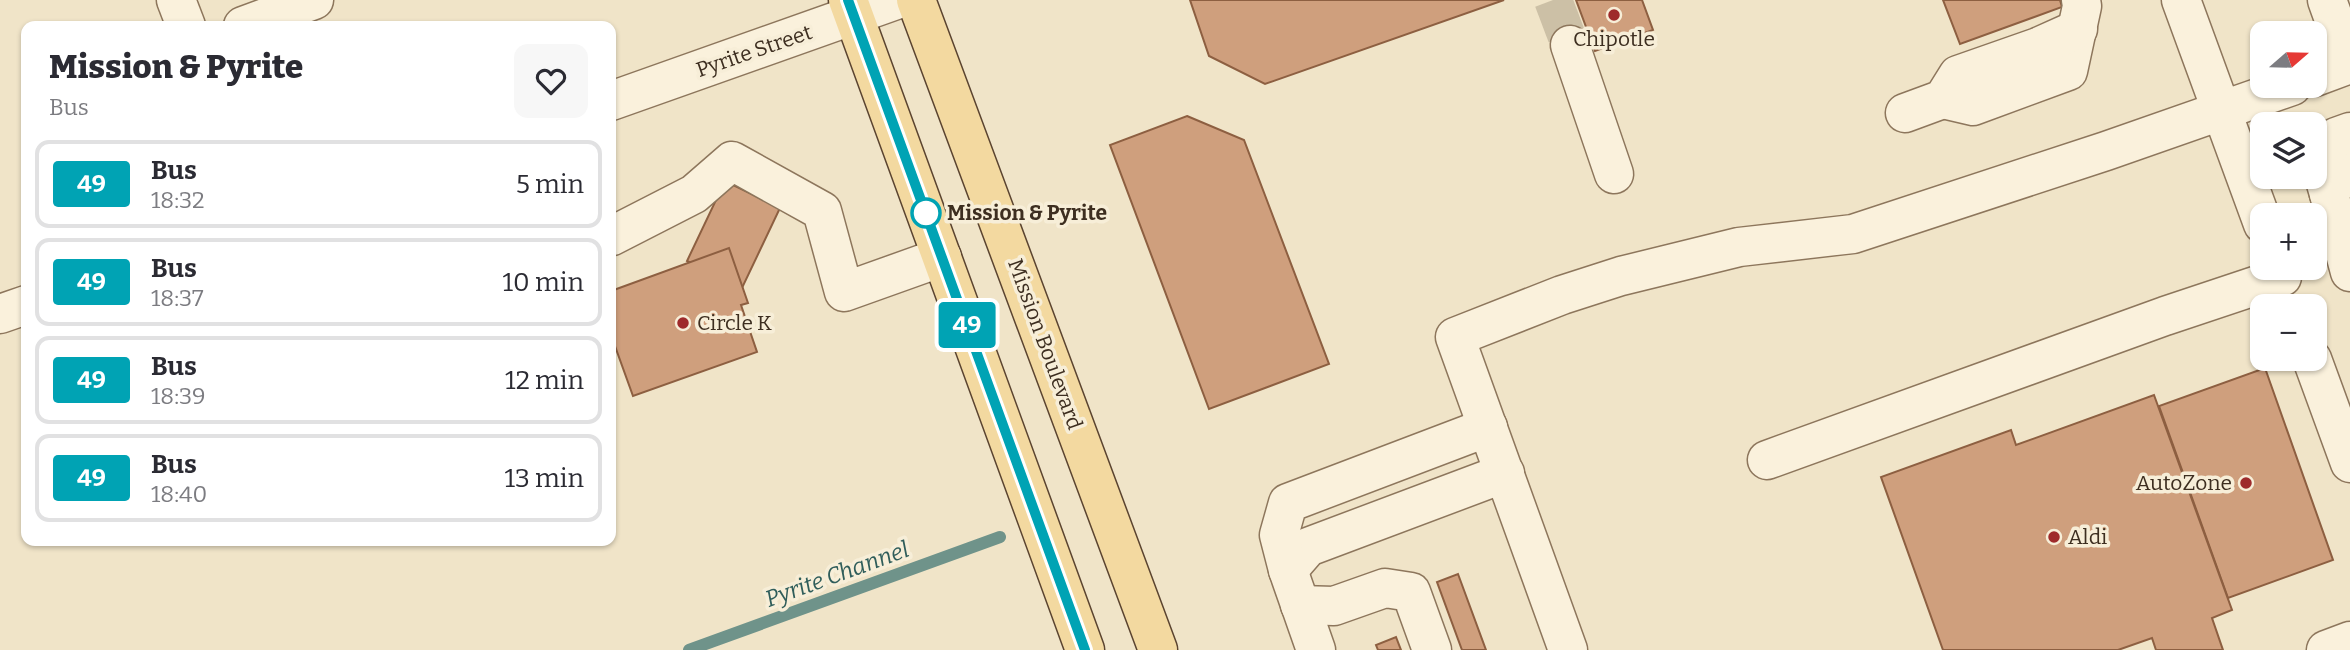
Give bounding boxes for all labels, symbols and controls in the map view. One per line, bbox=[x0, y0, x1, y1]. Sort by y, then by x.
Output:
marker: Chipotle bbox=[1606, 7, 1622, 23]
street label: Pyrite Street bbox=[693, 19, 816, 83]
north arrow bbox=[2250, 21, 2328, 98]
map controls bbox=[2250, 21, 2327, 371]
place label: Chipotle bbox=[1573, 26, 1655, 52]
button: heart bbox=[514, 44, 588, 118]
text: Mission & Pyrite bbox=[49, 47, 303, 87]
text: Bus bbox=[49, 93, 89, 121]
button: layers bbox=[2250, 112, 2327, 189]
text: Bus bbox=[151, 155, 197, 186]
text: 5 min bbox=[516, 169, 584, 200]
text: 49 bbox=[77, 170, 106, 198]
text: 18:32 bbox=[151, 186, 205, 214]
marker: Mission & Pyrite bbox=[911, 198, 941, 228]
place label: Mission & Pyrite bbox=[947, 200, 1107, 226]
button: + bbox=[2250, 203, 2327, 280]
text: Bus bbox=[151, 253, 197, 284]
street label: Mission Boulevard bbox=[1002, 255, 1088, 433]
text: 10 min bbox=[503, 267, 584, 298]
text: 49 bbox=[77, 268, 106, 296]
text: 18:37 bbox=[151, 284, 204, 312]
button: − bbox=[2250, 294, 2327, 371]
line badge: 49 bbox=[936, 302, 998, 348]
place label: Circle K bbox=[697, 310, 772, 336]
text: 49 bbox=[953, 311, 981, 339]
marker: Circle K bbox=[675, 315, 691, 331]
text: Bus bbox=[151, 351, 197, 382]
text: 12 min bbox=[505, 365, 584, 396]
text: 49 bbox=[77, 366, 106, 394]
text: 18:39 bbox=[151, 382, 206, 410]
text: Bus bbox=[151, 449, 197, 480]
text: 13 min bbox=[504, 463, 584, 494]
text: 49 bbox=[77, 464, 106, 492]
place label: AutoZone bbox=[2136, 470, 2232, 496]
marker: AutoZone bbox=[2238, 475, 2254, 491]
text: 18:40 bbox=[151, 480, 207, 508]
place label: Aldi bbox=[2068, 524, 2107, 550]
marker: Aldi bbox=[2046, 529, 2062, 545]
water label: Pyrite Channel bbox=[761, 535, 913, 613]

